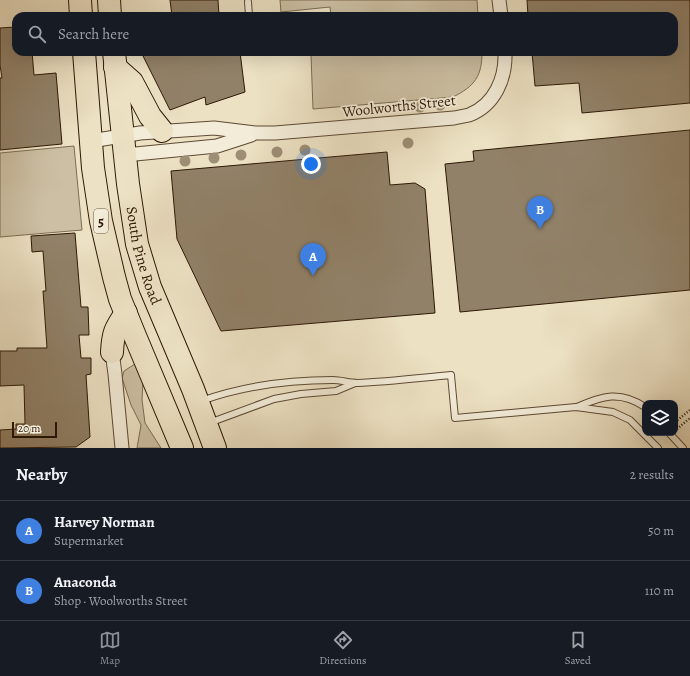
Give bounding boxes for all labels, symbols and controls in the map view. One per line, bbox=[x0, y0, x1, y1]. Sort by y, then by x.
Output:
search box bbox=[12, 12, 678, 56]
icon: search bbox=[26, 23, 48, 45]
text: Search here bbox=[58, 24, 129, 44]
street label: Woolworths Street bbox=[340, 90, 457, 122]
your location bbox=[301, 154, 321, 174]
pin: B bbox=[527, 196, 553, 229]
street label: South Pine Road bbox=[122, 205, 167, 308]
road number: 5 bbox=[94, 209, 108, 233]
pin: A bbox=[300, 243, 326, 276]
map controls bbox=[642, 400, 678, 436]
button: layers bbox=[642, 400, 678, 436]
scale bar bbox=[12, 420, 57, 439]
text: 20 m bbox=[18, 421, 40, 436]
text: Nearby bbox=[16, 463, 67, 486]
text: 2 results bbox=[630, 466, 674, 483]
text: Harvey Norman bbox=[54, 512, 155, 532]
text: A bbox=[25, 522, 33, 539]
text: 50 m bbox=[648, 522, 674, 539]
text: Supermarket bbox=[54, 532, 124, 549]
text: Anaconda bbox=[54, 572, 116, 592]
text: B bbox=[25, 582, 33, 599]
text: 110 m bbox=[645, 582, 674, 599]
text: Shop · Woolworths Street bbox=[54, 592, 187, 609]
tab: Map bbox=[99, 629, 121, 668]
tab: Directions bbox=[319, 629, 367, 668]
tab: Saved bbox=[565, 629, 591, 668]

